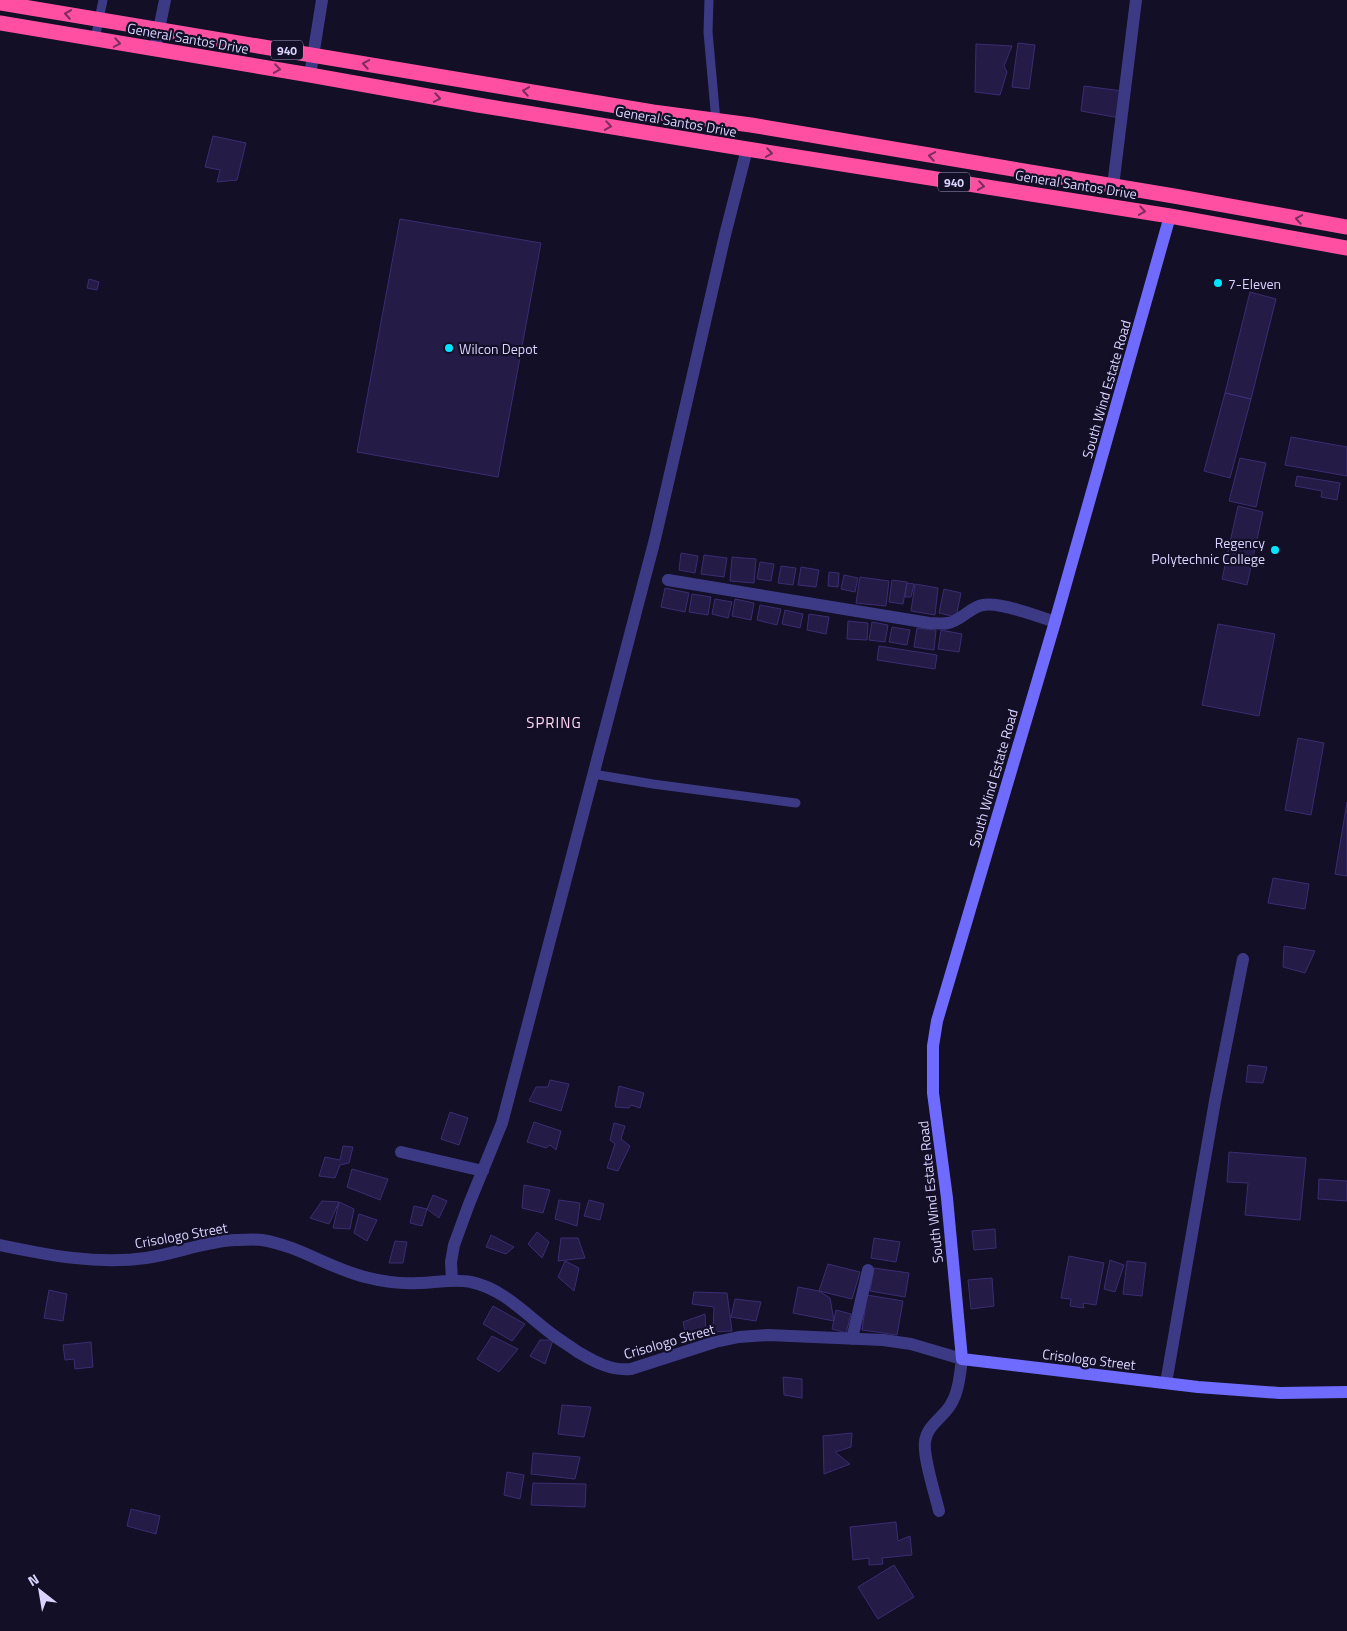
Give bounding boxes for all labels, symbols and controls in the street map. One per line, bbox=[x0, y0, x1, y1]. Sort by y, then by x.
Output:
one-way arrow bbox=[63, 10, 72, 20]
street label: General Santos Drive bbox=[126, 17, 250, 59]
one-way arrow bbox=[113, 37, 122, 47]
road number: 940 bbox=[271, 40, 303, 60]
one-way arrow bbox=[362, 59, 370, 69]
one-way arrow bbox=[273, 64, 282, 74]
one-way arrow bbox=[522, 86, 531, 96]
one-way arrow bbox=[433, 92, 442, 102]
street label: General Santos Drive bbox=[614, 100, 738, 142]
one-way arrow bbox=[605, 120, 613, 131]
one-way arrow bbox=[764, 147, 773, 157]
one-way arrow bbox=[928, 151, 936, 161]
street label: General Santos Drive bbox=[1014, 164, 1138, 204]
road number: 940 bbox=[938, 172, 970, 192]
one-way arrow bbox=[977, 180, 985, 191]
one-way arrow bbox=[1137, 206, 1146, 216]
one-way arrow bbox=[1295, 215, 1303, 225]
place label: 7-Eleven bbox=[1228, 273, 1281, 294]
marker: 7-Eleven bbox=[1212, 277, 1224, 289]
street label: South Wind Estate Road bbox=[1076, 317, 1136, 461]
place label: Wilcon Depot bbox=[459, 338, 538, 359]
marker: Wilcon Depot bbox=[443, 342, 455, 354]
place label: Regency Polytechnic College bbox=[1151, 532, 1265, 569]
marker: Regency Polytechnic College bbox=[1269, 544, 1281, 556]
street label: South Wind Estate Road bbox=[963, 706, 1023, 850]
district label: SPRING bbox=[526, 711, 582, 734]
street label: South Wind Estate Road bbox=[912, 1120, 948, 1264]
street label: Crisologo Street bbox=[133, 1217, 229, 1253]
street label: Crisologo Street bbox=[621, 1318, 717, 1364]
street label: Crisologo Street bbox=[1041, 1343, 1137, 1375]
north arrow bbox=[15, 1566, 65, 1616]
text: N bbox=[23, 1568, 43, 1591]

